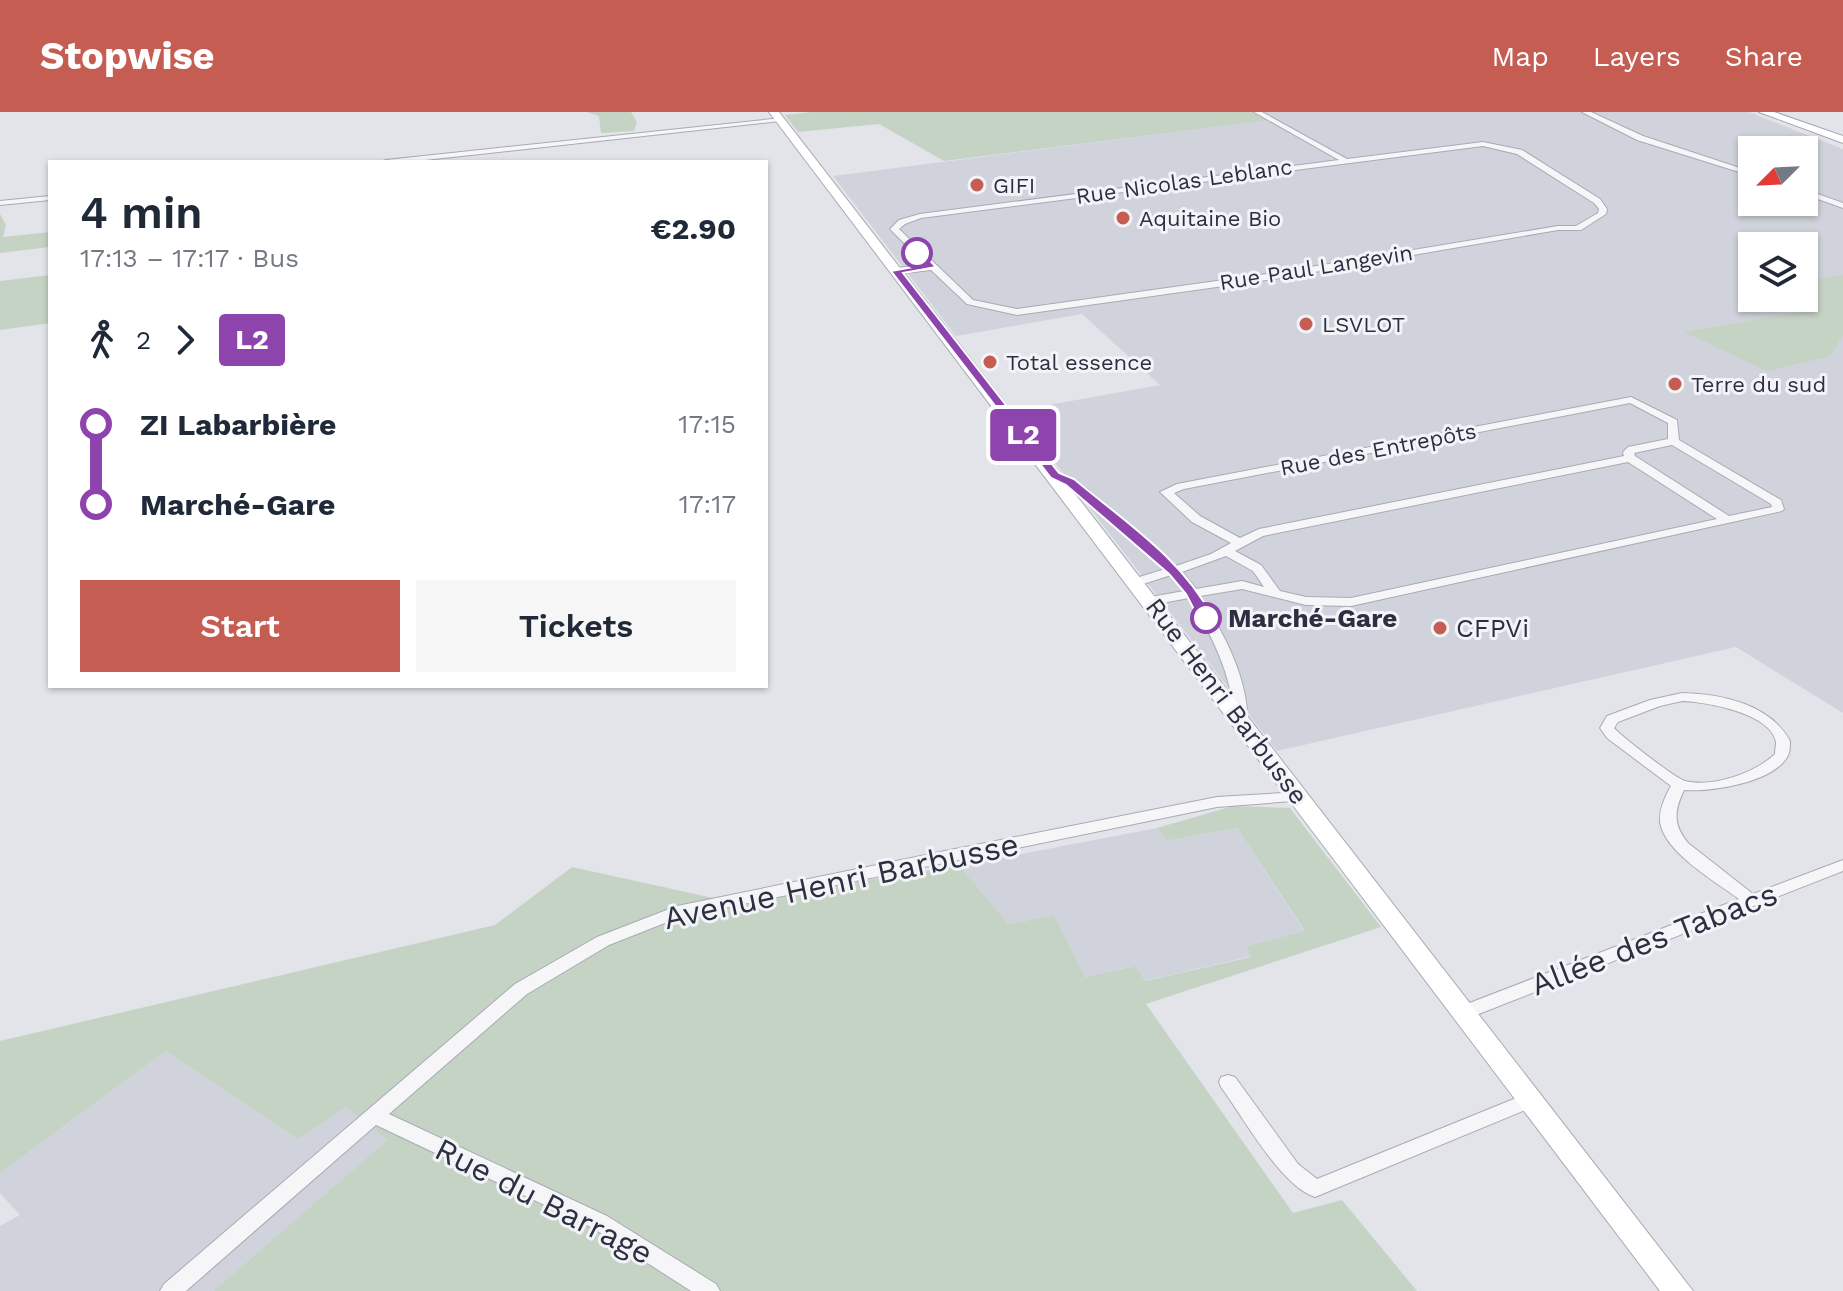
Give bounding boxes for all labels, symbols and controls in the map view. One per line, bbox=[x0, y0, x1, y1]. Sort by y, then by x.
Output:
text: Stopwise bbox=[40, 34, 215, 78]
text: Map bbox=[1492, 40, 1549, 73]
text: Layers bbox=[1593, 40, 1681, 73]
text: Share bbox=[1725, 40, 1803, 73]
north arrow bbox=[1738, 136, 1818, 216]
map controls bbox=[1738, 136, 1818, 312]
street label: Rue Nicolas Leblanc bbox=[1074, 154, 1294, 209]
place label: GIFI bbox=[993, 173, 1035, 198]
marker: GIFI bbox=[968, 176, 986, 194]
text: 4 min bbox=[80, 187, 203, 239]
place label: Aquitaine Bio bbox=[1139, 206, 1281, 231]
marker: Aquitaine Bio bbox=[1114, 209, 1132, 227]
text: €2.90 bbox=[651, 211, 736, 246]
button: layers bbox=[1738, 232, 1818, 312]
unlabelled marker bbox=[902, 238, 932, 268]
street label: Rue Paul Langevin bbox=[1218, 240, 1414, 295]
text: 17:13 – 17:17 · Bus bbox=[80, 243, 299, 273]
place label: LSVLOT bbox=[1322, 312, 1405, 337]
marker: LSVLOT bbox=[1297, 315, 1315, 333]
icon: walk bbox=[80, 318, 124, 362]
icon: forward bbox=[163, 318, 207, 362]
text: L2 bbox=[235, 323, 269, 356]
text: 2 bbox=[136, 325, 151, 355]
place label: Total essence bbox=[1006, 350, 1152, 375]
marker: Total essence bbox=[981, 353, 999, 371]
place label: Terre du sud bbox=[1691, 372, 1826, 397]
marker: Terre du sud bbox=[1666, 375, 1684, 393]
text: ZI Labarbière bbox=[140, 407, 337, 442]
text: 17:15 bbox=[678, 409, 736, 439]
line badge: L2 bbox=[987, 409, 1059, 461]
text: L2 bbox=[1006, 418, 1040, 451]
street label: Rue des Entrepôts bbox=[1278, 418, 1478, 481]
text: Marché-Gare bbox=[140, 487, 335, 522]
text: 17:17 bbox=[679, 489, 736, 519]
button: Start bbox=[80, 580, 400, 672]
button: Tickets bbox=[416, 580, 736, 672]
street label: Rue Henri Barbusse bbox=[1140, 592, 1314, 810]
marker: Marché-Gare bbox=[1191, 603, 1221, 633]
place label: Marché-Gare bbox=[1228, 603, 1397, 633]
place label: CFPVi bbox=[1456, 613, 1529, 643]
marker: CFPVi bbox=[1431, 619, 1449, 637]
street label: Avenue Henri Barbusse bbox=[660, 825, 1022, 937]
street label: Allée des Tabacs bbox=[1525, 874, 1783, 1004]
street label: Rue du Barrage bbox=[429, 1130, 659, 1272]

